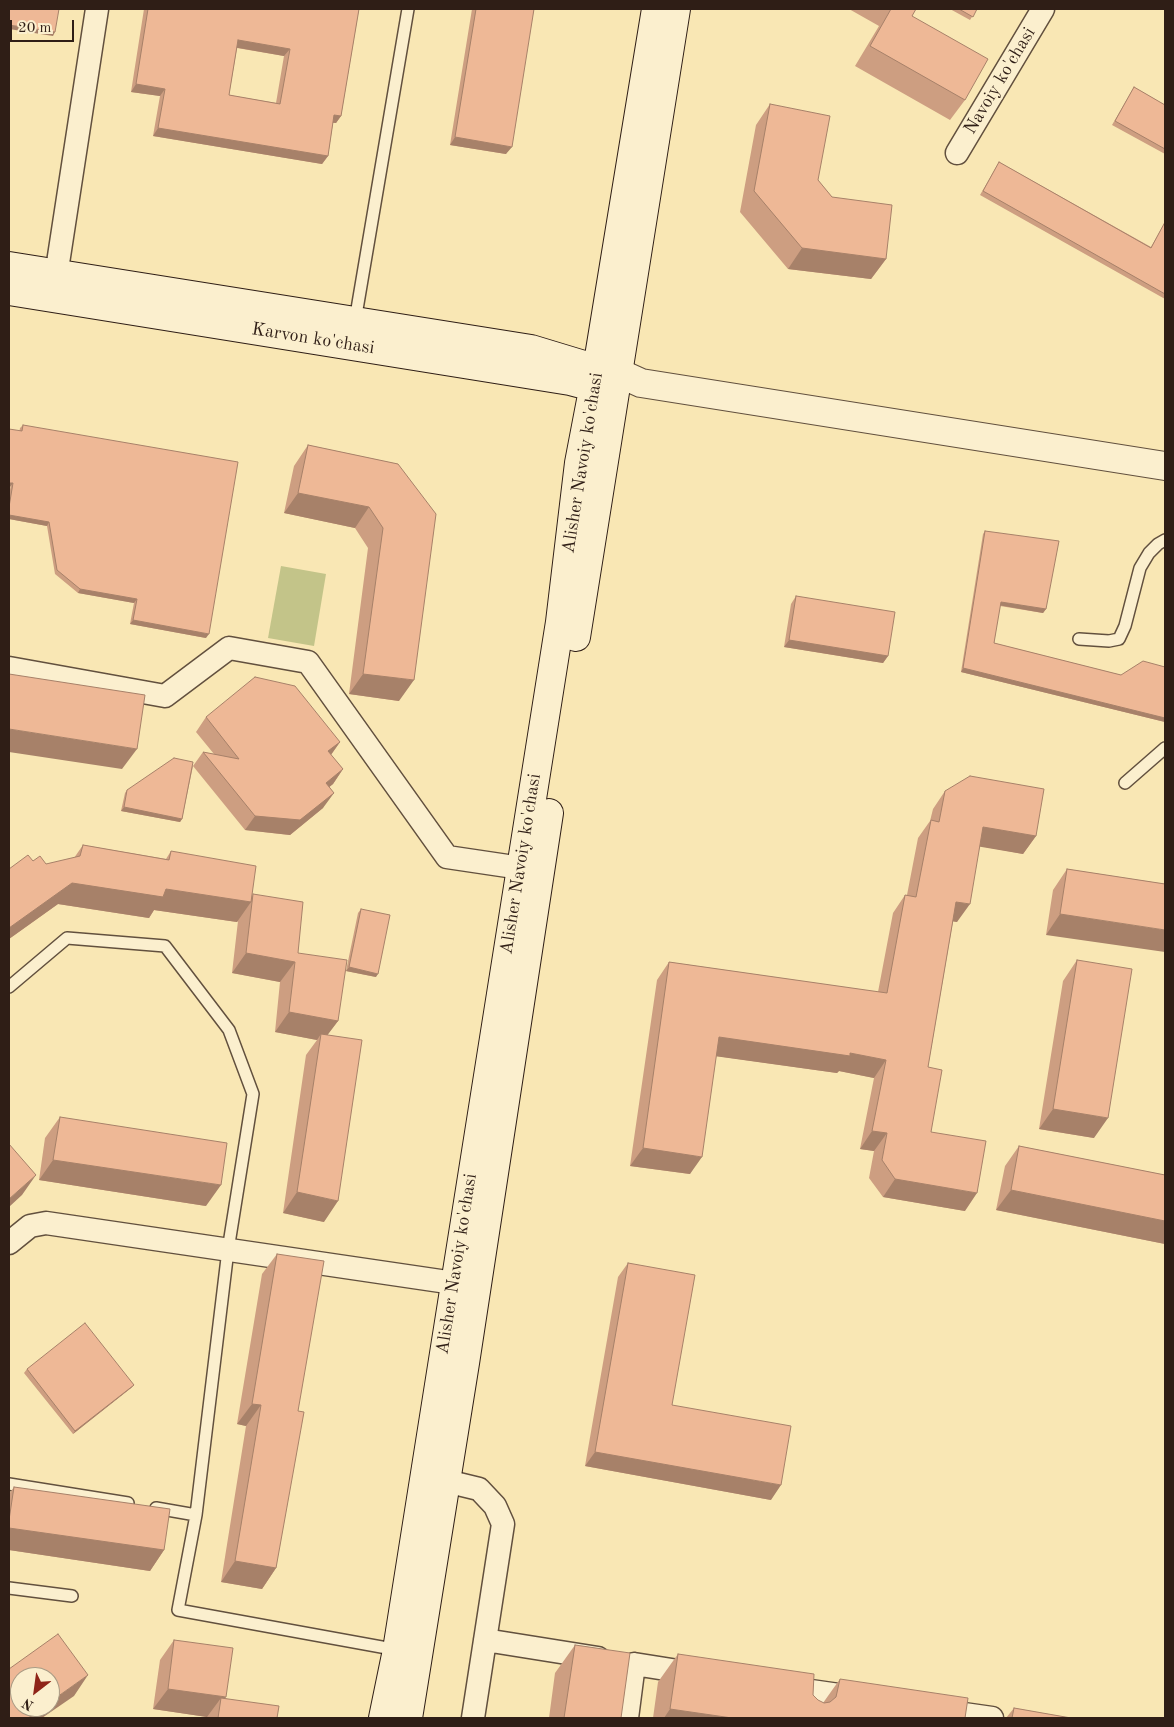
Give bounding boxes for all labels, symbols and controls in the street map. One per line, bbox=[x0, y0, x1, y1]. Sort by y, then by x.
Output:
scale bar bbox=[12, 10, 76, 42]
text: 20 m bbox=[18, 21, 52, 36]
street label: Navoiy ko'chasi bbox=[960, 24, 1040, 138]
street label: Karvon ko'chasi bbox=[250, 319, 376, 359]
street label: Alisher Navoiy ko'chasi bbox=[558, 371, 608, 555]
street label: Alisher Navoiy ko'chasi bbox=[496, 772, 546, 956]
street label: Alisher Navoiy ko'chasi bbox=[432, 1172, 482, 1356]
north arrow bbox=[10, 1667, 60, 1717]
text: N bbox=[20, 1695, 36, 1713]

